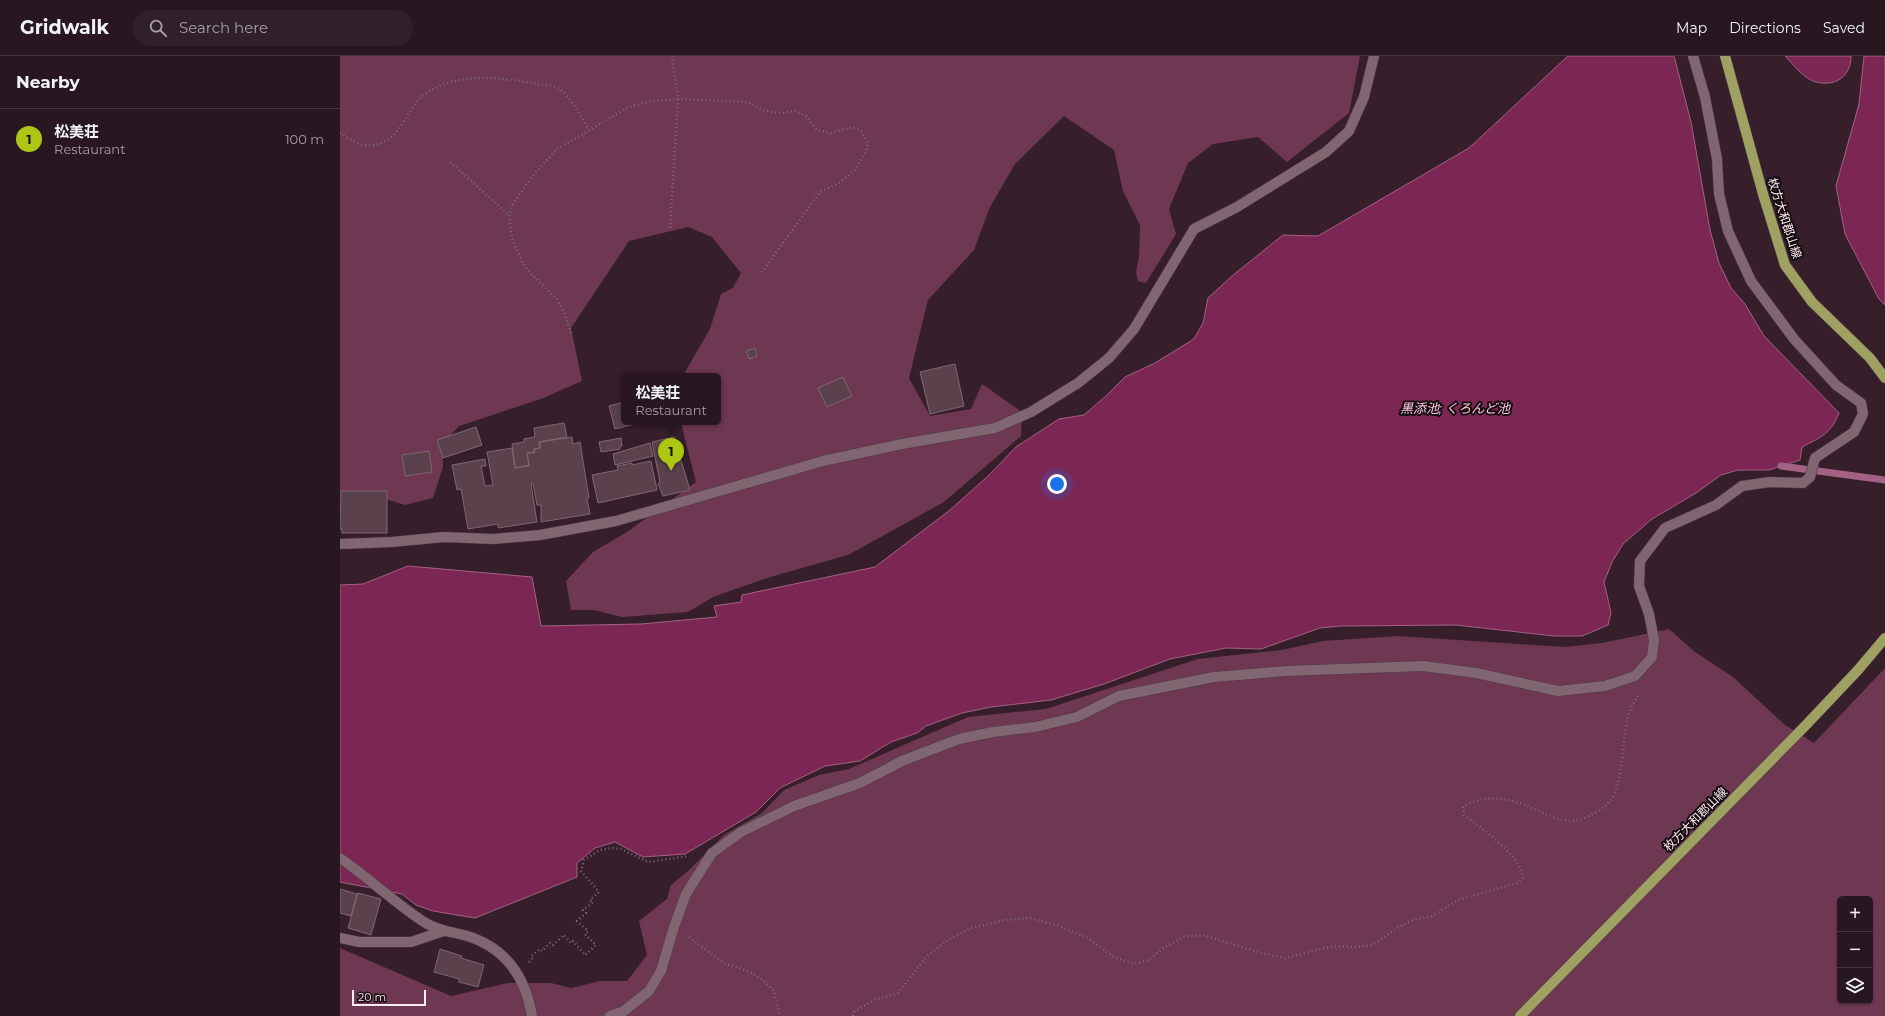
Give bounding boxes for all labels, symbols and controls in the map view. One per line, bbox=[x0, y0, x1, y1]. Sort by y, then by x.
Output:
search box bbox=[133, 10, 413, 46]
text: Gridwalk bbox=[20, 16, 109, 39]
icon: search bbox=[147, 17, 169, 39]
text: Search here bbox=[179, 18, 268, 37]
text: Map bbox=[1676, 19, 1707, 37]
text: Directions bbox=[1729, 19, 1801, 37]
text: Saved bbox=[1823, 19, 1865, 37]
text: Nearby bbox=[16, 72, 80, 92]
text: 松美荘 bbox=[54, 122, 99, 141]
text: 1 bbox=[26, 131, 32, 147]
text: 100 m bbox=[285, 131, 324, 147]
text: Restaurant bbox=[54, 141, 125, 157]
street label: 枚方大和郡山線 bbox=[1765, 176, 1805, 260]
popup bbox=[621, 373, 721, 425]
text: 松美荘 bbox=[635, 383, 680, 402]
water label: 黒添池; くろんど池 bbox=[1400, 400, 1512, 416]
text: Restaurant bbox=[635, 402, 707, 418]
pin: 1 bbox=[658, 438, 684, 471]
your location bbox=[1047, 474, 1067, 494]
street label: 枚方大和郡山線 bbox=[1660, 784, 1730, 854]
map controls bbox=[1837, 896, 1873, 1004]
button: + bbox=[1837, 896, 1873, 932]
button: − bbox=[1837, 932, 1873, 968]
button: layers bbox=[1837, 968, 1873, 1004]
scale bar bbox=[352, 988, 426, 1007]
text: 20 m bbox=[358, 990, 386, 1004]

